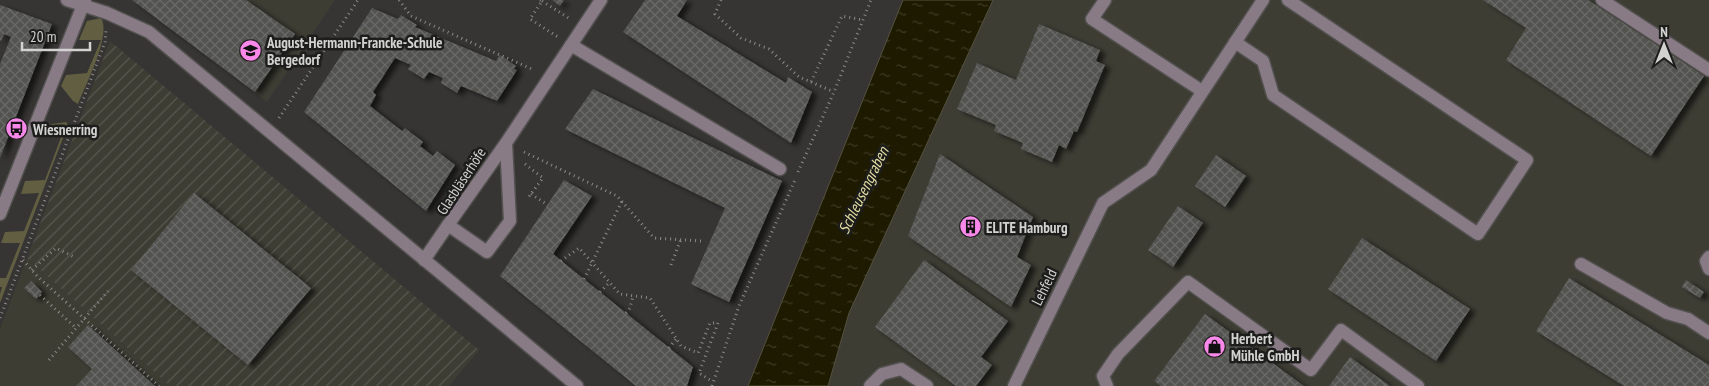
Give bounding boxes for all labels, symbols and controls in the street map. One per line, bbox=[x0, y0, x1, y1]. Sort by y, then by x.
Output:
scale bar bbox=[22, 20, 90, 52]
north arrow bbox=[1639, 20, 1689, 70]
text: N bbox=[1660, 23, 1668, 41]
text: 20 m bbox=[30, 27, 56, 46]
place label: August-Hermann-Francke-Schule Bergedorf bbox=[266, 33, 443, 69]
school or university icon: August-Hermann-Francke-Schule Bergedorf bbox=[239, 39, 263, 63]
bus stop icon: Wiesnerring bbox=[5, 117, 29, 141]
place label: Wiesnerring bbox=[32, 120, 98, 139]
water label: Schleusengraben bbox=[833, 142, 893, 237]
street label: Glasbläserhöfe bbox=[432, 144, 490, 218]
building icon: ELITE Hamburg bbox=[958, 215, 982, 239]
place label: ELITE Hamburg bbox=[986, 218, 1068, 237]
street label: Lehfeld bbox=[1027, 266, 1061, 308]
place label: Herbert Mühle GmbH bbox=[1231, 329, 1299, 365]
shop icon: Herbert Mühle GmbH bbox=[1203, 335, 1227, 359]

